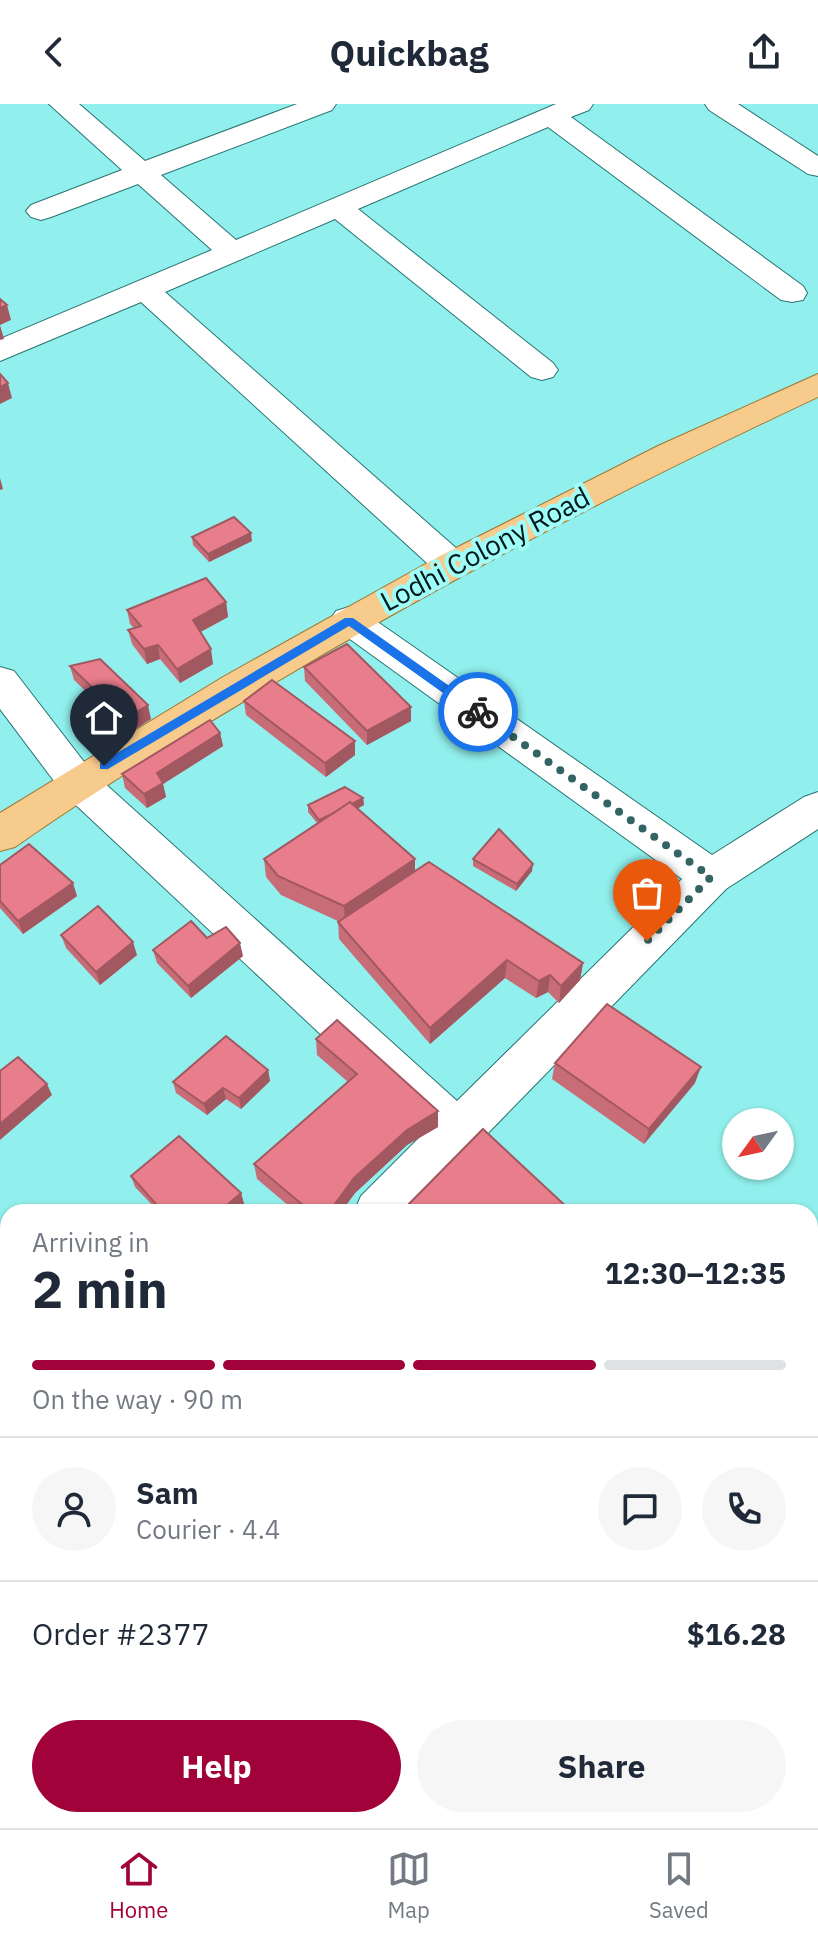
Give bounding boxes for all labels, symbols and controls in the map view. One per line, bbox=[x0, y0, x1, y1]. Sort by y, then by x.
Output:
text: Quickbag bbox=[329, 29, 489, 76]
icon: back bbox=[32, 30, 76, 74]
icon: share bbox=[742, 30, 786, 74]
street label: Lodhi Colony Road bbox=[374, 478, 596, 619]
courier bbox=[438, 672, 518, 752]
pin bbox=[70, 684, 138, 766]
icon: bike bbox=[456, 690, 500, 734]
icon: home bbox=[82, 696, 126, 740]
pin bbox=[613, 859, 681, 941]
icon: bag bbox=[625, 871, 669, 915]
north arrow bbox=[722, 1108, 794, 1180]
map controls bbox=[722, 1108, 794, 1180]
text: Arriving in bbox=[32, 1225, 149, 1259]
text: 12:30–12:35 bbox=[605, 1253, 786, 1292]
text: 2 min bbox=[32, 1255, 168, 1322]
text: On the way · 90 m bbox=[32, 1382, 243, 1416]
button: person bbox=[32, 1467, 116, 1551]
button: chat bbox=[598, 1467, 682, 1551]
button: phone bbox=[702, 1467, 786, 1551]
text: Sam bbox=[136, 1473, 199, 1512]
text: Courier · 4.4 bbox=[136, 1512, 280, 1546]
text: Order #2377 bbox=[32, 1614, 209, 1653]
text: $16.28 bbox=[687, 1614, 786, 1653]
button: Help bbox=[32, 1720, 401, 1812]
button: Share bbox=[417, 1720, 786, 1812]
tab: Home bbox=[109, 1847, 168, 1924]
tab: Map bbox=[387, 1847, 431, 1924]
tab: Saved bbox=[649, 1847, 709, 1924]

